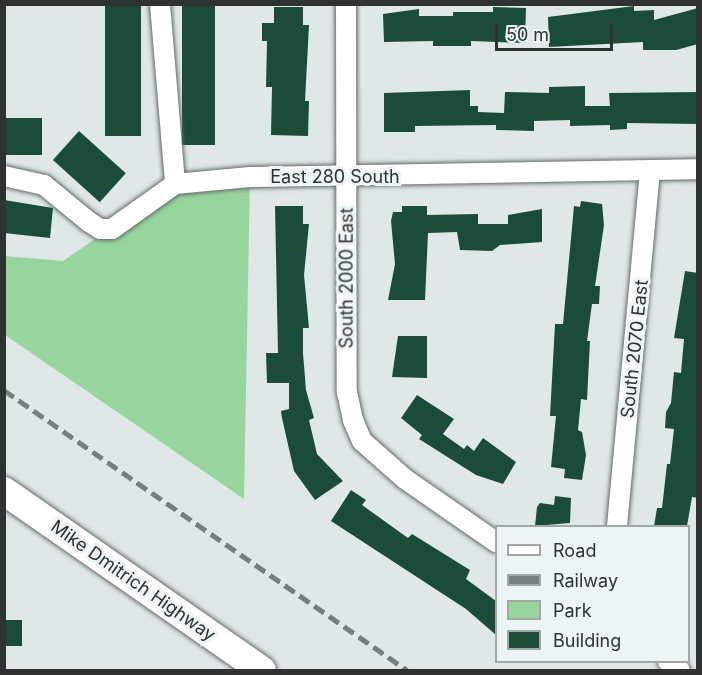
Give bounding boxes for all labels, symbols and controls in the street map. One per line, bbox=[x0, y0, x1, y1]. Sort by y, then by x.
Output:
scale bar bbox=[498, 12, 616, 50]
text: 50 m bbox=[506, 24, 549, 45]
street label: East 280 South bbox=[270, 166, 400, 188]
street label: South 2000 East bbox=[336, 207, 358, 349]
street label: South 2070 East bbox=[617, 279, 653, 419]
street label: Mike Dmitrich Highway bbox=[46, 516, 220, 646]
legend bbox=[495, 525, 690, 663]
text: Road bbox=[553, 540, 596, 561]
text: Railway bbox=[553, 570, 618, 591]
text: Park bbox=[553, 600, 592, 621]
text: Building bbox=[553, 630, 621, 651]

